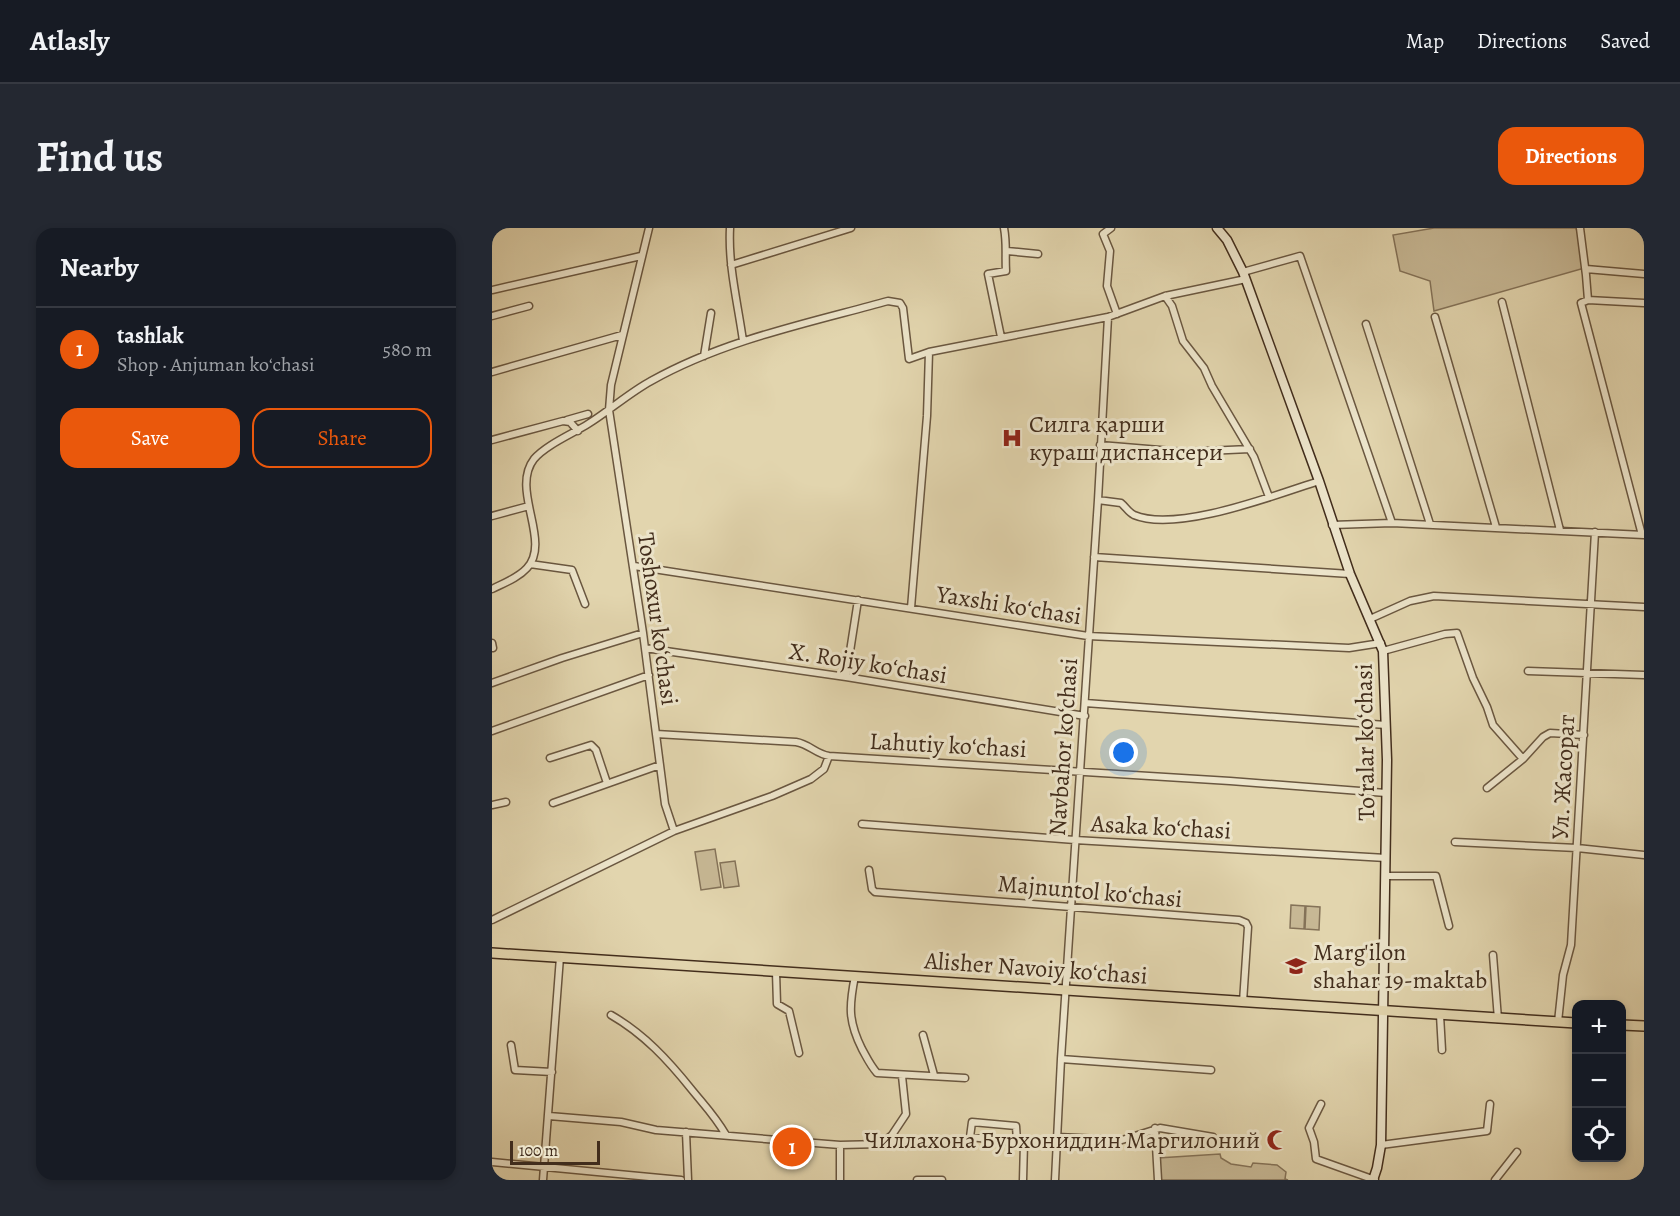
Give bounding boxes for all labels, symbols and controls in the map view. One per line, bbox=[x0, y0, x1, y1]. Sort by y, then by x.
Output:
text: Atlasly bbox=[30, 22, 109, 60]
text: Map bbox=[1406, 27, 1444, 55]
text: Directions bbox=[1477, 27, 1567, 55]
text: Saved bbox=[1600, 27, 1650, 55]
button: Directions bbox=[1498, 127, 1644, 185]
text: Find us bbox=[36, 128, 163, 185]
text: Nearby bbox=[60, 250, 139, 285]
text: tashlak bbox=[117, 321, 184, 351]
text: 1 bbox=[76, 336, 83, 363]
text: 580 m bbox=[382, 336, 432, 363]
text: Shop · Anjuman koʻchasi bbox=[117, 351, 315, 378]
button: Save bbox=[60, 408, 240, 468]
button: Share bbox=[252, 408, 432, 468]
place label: Силга қарши кураш диспансери bbox=[1029, 408, 1223, 468]
hospital icon: Силга қарши кураш диспансери bbox=[1000, 426, 1024, 450]
street label: Toshoxur koʻchasi bbox=[630, 531, 686, 707]
street label: Yaxshi koʻchasi bbox=[933, 578, 1084, 632]
street label: X. Rojiy koʻchasi bbox=[787, 635, 949, 691]
street label: Navbahor koʻchasi bbox=[1041, 657, 1085, 837]
street label: Toʻralar koʻchasi bbox=[1348, 663, 1382, 821]
street label: Ул. Жасорат bbox=[1544, 713, 1582, 840]
street label: Lahutiy koʻchasi bbox=[869, 725, 1027, 765]
your location bbox=[1109, 738, 1138, 767]
street label: Asaka koʻchasi bbox=[1089, 807, 1232, 847]
street label: Majnuntol koʻchasi bbox=[996, 867, 1184, 915]
place label: Marg'ilon shahar 19-maktab bbox=[1313, 936, 1487, 996]
street label: Alisher Navoiy koʻchasi bbox=[922, 944, 1149, 992]
school or university icon: Marg'ilon shahar 19-maktab bbox=[1284, 954, 1308, 978]
map controls bbox=[1572, 1000, 1626, 1162]
button: + bbox=[1572, 1000, 1626, 1054]
button: − bbox=[1572, 1054, 1626, 1108]
button: locate bbox=[1572, 1108, 1626, 1162]
pin: 1 bbox=[772, 1124, 812, 1170]
place label: Чиллахона Бурхониддин Маргилоний bbox=[865, 1124, 1260, 1156]
mosque icon: Чиллахона Бурхониддин Маргилоний bbox=[1265, 1128, 1289, 1152]
scale bar bbox=[510, 1138, 600, 1166]
text: 100 m bbox=[519, 1140, 558, 1162]

